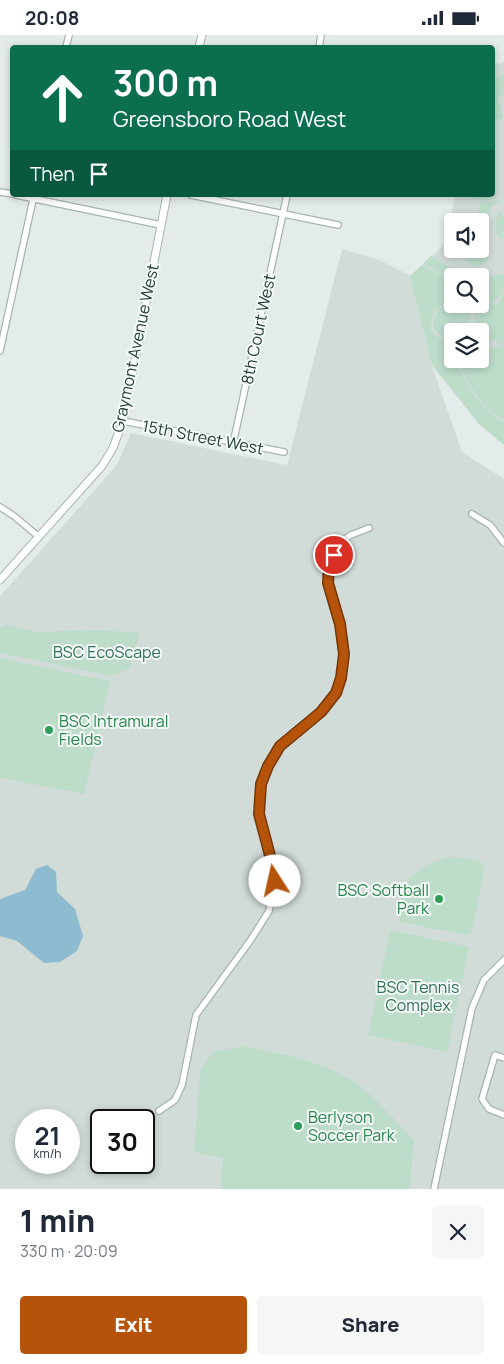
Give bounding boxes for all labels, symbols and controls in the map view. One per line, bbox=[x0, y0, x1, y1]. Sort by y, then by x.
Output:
text: 20:08 bbox=[25, 5, 79, 31]
text: 300 m bbox=[113, 59, 218, 107]
icon: ahead bbox=[30, 65, 95, 130]
text: Greensboro Road West bbox=[113, 104, 346, 134]
icon: arrive bbox=[85, 160, 113, 188]
text: Then bbox=[30, 161, 75, 187]
map controls bbox=[444, 213, 489, 368]
button: sound bbox=[444, 213, 489, 258]
street label: Graymont Avenue West bbox=[106, 262, 164, 434]
button: search bbox=[444, 268, 489, 313]
street label: 8th Court West bbox=[236, 272, 280, 386]
button: layers bbox=[444, 323, 489, 368]
street label: 15th Street West bbox=[141, 414, 265, 460]
pin bbox=[313, 534, 355, 576]
icon: arrive bbox=[320, 541, 348, 569]
park label: BSC EcoScape bbox=[53, 641, 161, 663]
place label: BSC Intramural Fields bbox=[59, 710, 168, 750]
marker: BSC Intramural Fields bbox=[43, 724, 55, 736]
position arrow bbox=[248, 854, 300, 906]
place label: BSC Softball Park bbox=[337, 879, 430, 919]
marker: BSC Softball Park bbox=[433, 893, 445, 905]
park label: BSC Tennis Complex bbox=[377, 976, 459, 1016]
place label: Berlyson Soccer Park bbox=[308, 1106, 396, 1146]
speed limit sign: 30 bbox=[90, 1109, 155, 1174]
text: 21 bbox=[35, 1118, 60, 1153]
marker: Berlyson Soccer Park bbox=[292, 1120, 304, 1132]
text: km/h bbox=[34, 1145, 61, 1162]
text: 1 min bbox=[20, 1200, 95, 1241]
button: close bbox=[432, 1206, 484, 1258]
text: 330 m · 20:09 bbox=[20, 1240, 118, 1262]
button: Exit bbox=[20, 1296, 247, 1354]
button: Share bbox=[257, 1296, 484, 1354]

